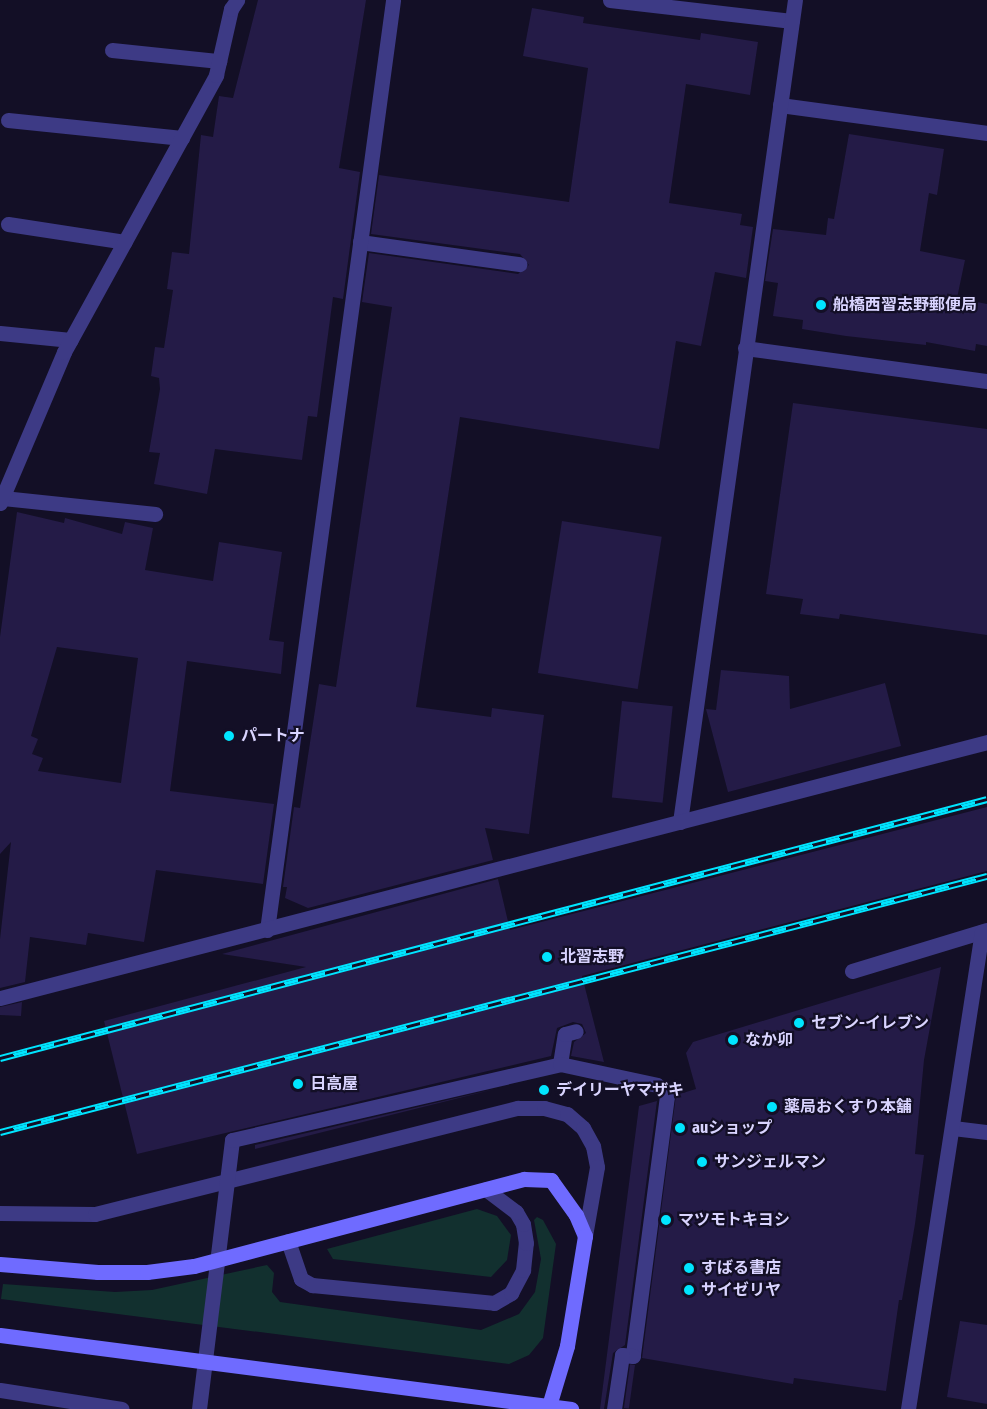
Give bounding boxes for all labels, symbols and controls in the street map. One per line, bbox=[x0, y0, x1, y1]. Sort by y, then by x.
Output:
place label: 船橋西習志野郵便局 bbox=[833, 295, 977, 315]
marker: 船橋西習志野郵便局 bbox=[814, 298, 828, 312]
place label: パートナ bbox=[241, 726, 305, 746]
marker: パートナ bbox=[222, 729, 236, 743]
place label: 北習志野 bbox=[560, 947, 624, 967]
marker: 北習志野 bbox=[538, 948, 556, 966]
place label: セブン-イレブン bbox=[811, 1013, 929, 1033]
marker: セブン-イレブン bbox=[792, 1016, 806, 1030]
place label: なか卯 bbox=[745, 1030, 793, 1050]
marker: なか卯 bbox=[726, 1033, 740, 1047]
place label: 日高屋 bbox=[310, 1074, 358, 1094]
marker: 日高屋 bbox=[291, 1077, 305, 1091]
place label: デイリーヤマザキ bbox=[556, 1080, 684, 1100]
marker: デイリーヤマザキ bbox=[537, 1083, 551, 1097]
place label: 薬局おくすり本舗 bbox=[784, 1097, 912, 1117]
marker: 薬局おくすり本舗 bbox=[765, 1100, 779, 1114]
place label: auショップ bbox=[692, 1118, 772, 1138]
marker: auショップ bbox=[673, 1121, 687, 1135]
place label: サンジェルマン bbox=[714, 1152, 826, 1172]
marker: サンジェルマン bbox=[695, 1155, 709, 1169]
place label: マツモトキヨシ bbox=[678, 1210, 790, 1230]
marker: マツモトキヨシ bbox=[659, 1213, 673, 1227]
place label: すばる書店 bbox=[701, 1258, 781, 1278]
marker: すばる書店 bbox=[682, 1261, 696, 1275]
place label: サイゼリヤ bbox=[701, 1280, 781, 1300]
marker: サイゼリヤ bbox=[682, 1283, 696, 1297]

